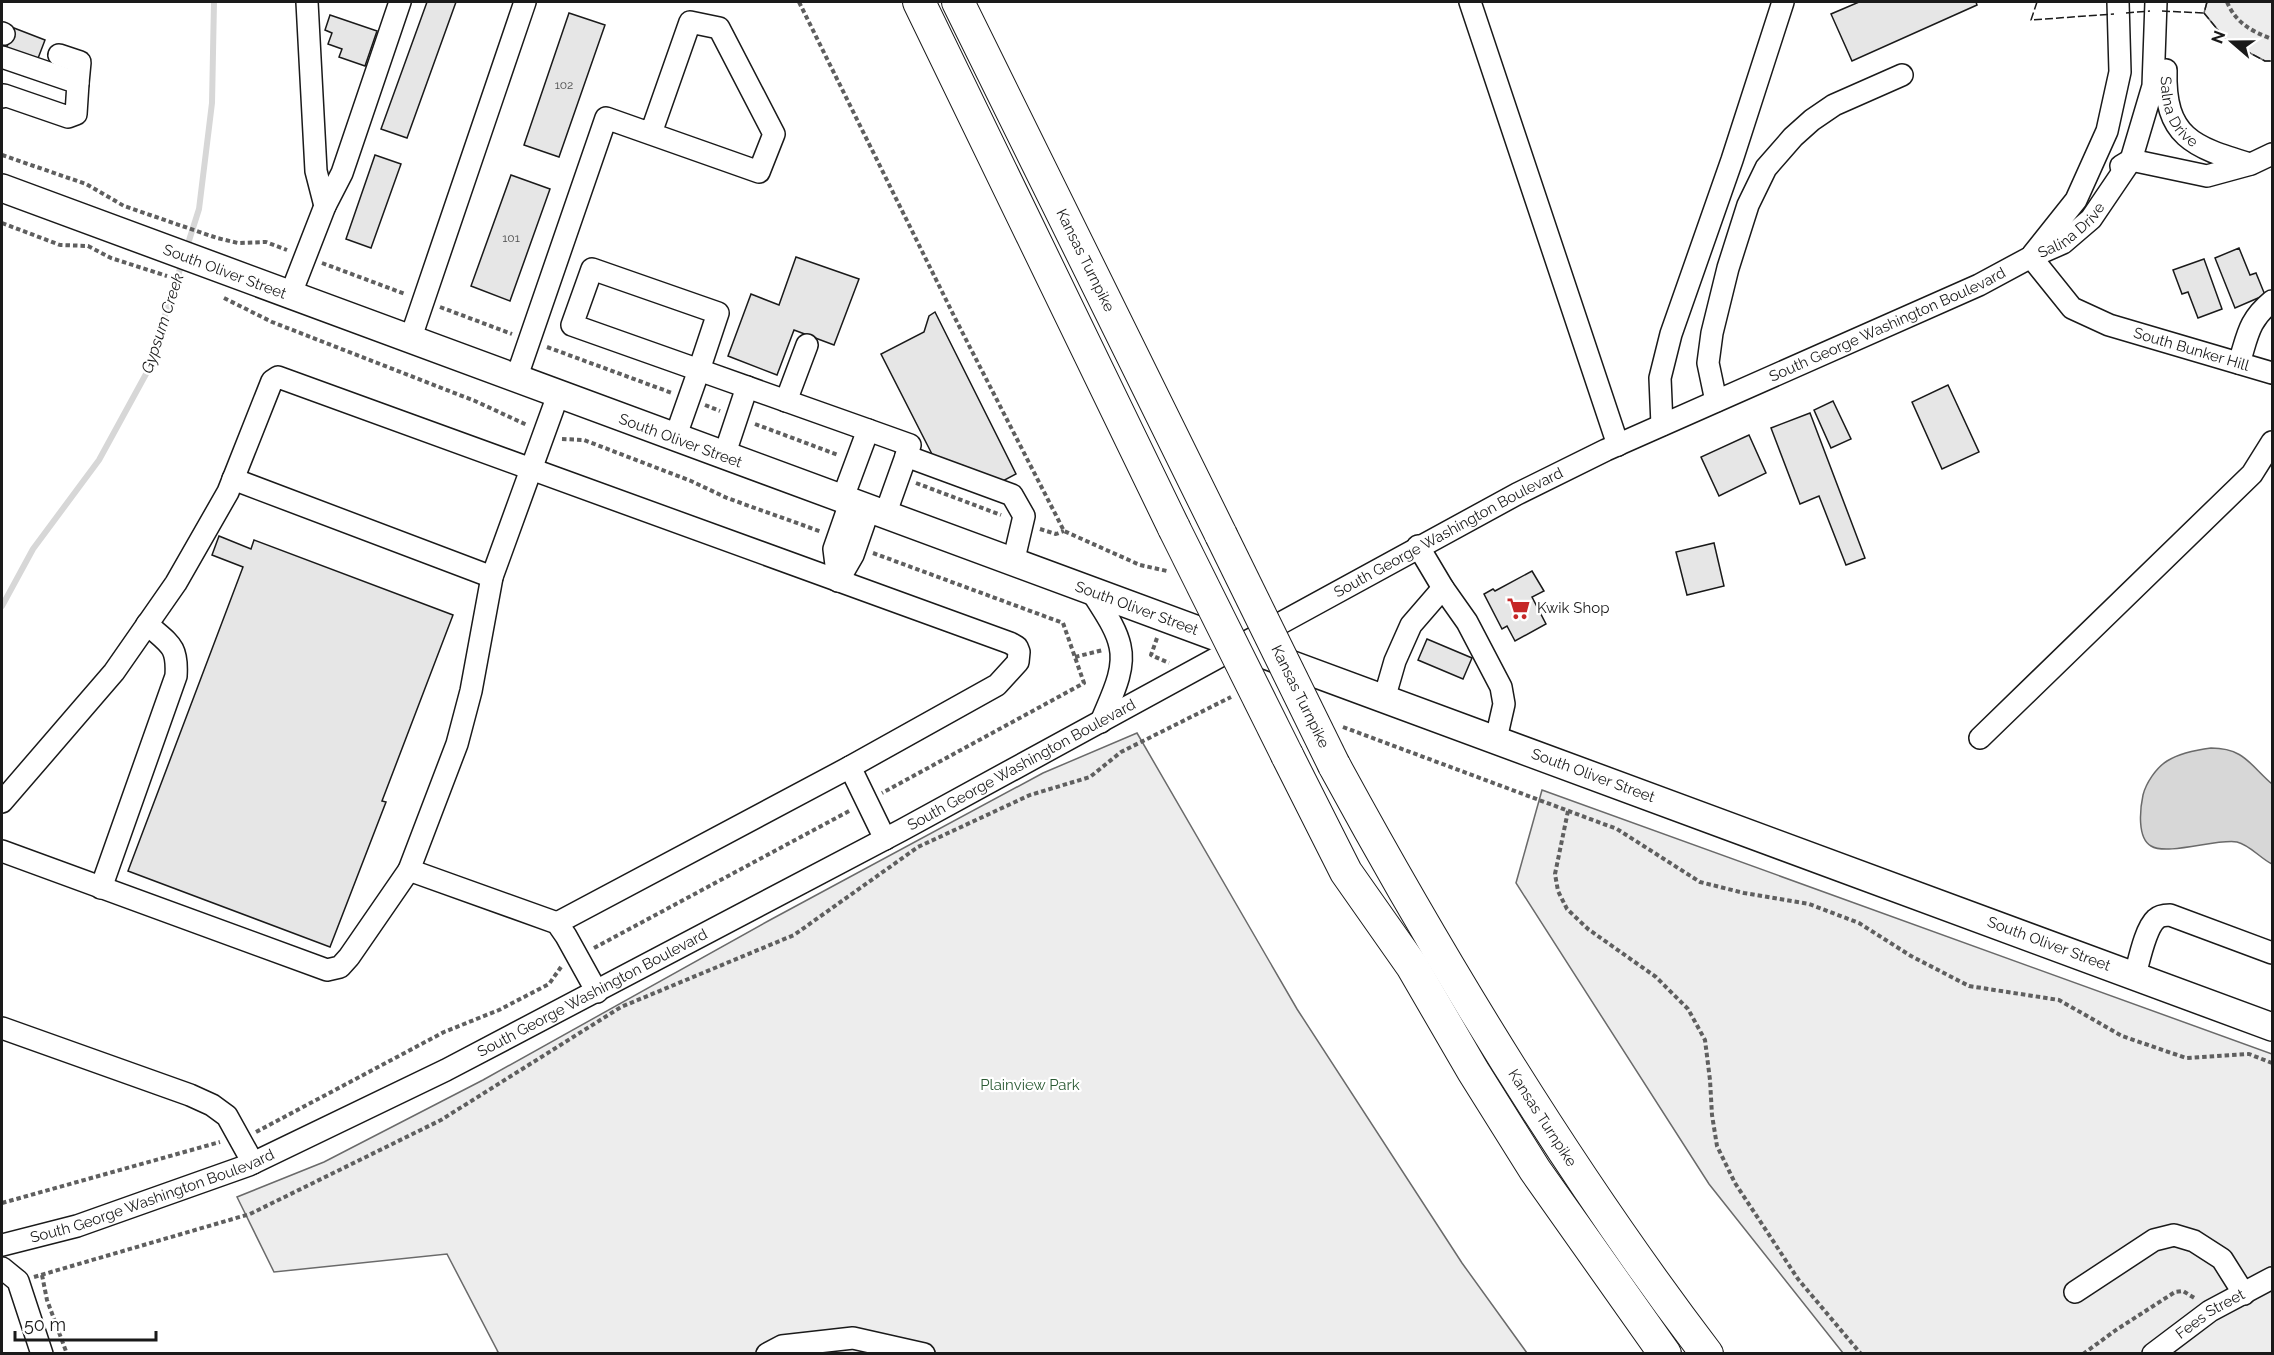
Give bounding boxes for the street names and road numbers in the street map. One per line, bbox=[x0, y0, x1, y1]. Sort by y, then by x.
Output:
street label: Salna Drive bbox=[2157, 76, 2201, 151]
street label: Salina Drive bbox=[2035, 199, 2109, 262]
street label: Kansas Turnpike bbox=[1052, 206, 1118, 315]
street label: South Oliver Street bbox=[161, 240, 289, 303]
street label: South George Washington Boulevard bbox=[1766, 263, 2009, 386]
street label: South Bunker Hill bbox=[2131, 324, 2252, 375]
street label: South Oliver Street bbox=[616, 410, 745, 472]
street label: South George Washington Boulevard bbox=[1331, 464, 1566, 601]
street label: South Oliver Street bbox=[1073, 577, 1201, 639]
street label: Kansas Turnpike bbox=[1268, 642, 1333, 751]
street label: South George Washington Boulevard bbox=[904, 695, 1139, 834]
street label: South Oliver Street bbox=[1529, 745, 1657, 806]
street label: South Oliver Street bbox=[1985, 913, 2113, 975]
street label: South George Washington Boulevard bbox=[474, 925, 710, 1061]
street label: Kansas Turnpike bbox=[1504, 1066, 1581, 1170]
street label: South George Washington Boulevard bbox=[28, 1145, 277, 1247]
street label: Fees Street bbox=[2172, 1285, 2248, 1343]

